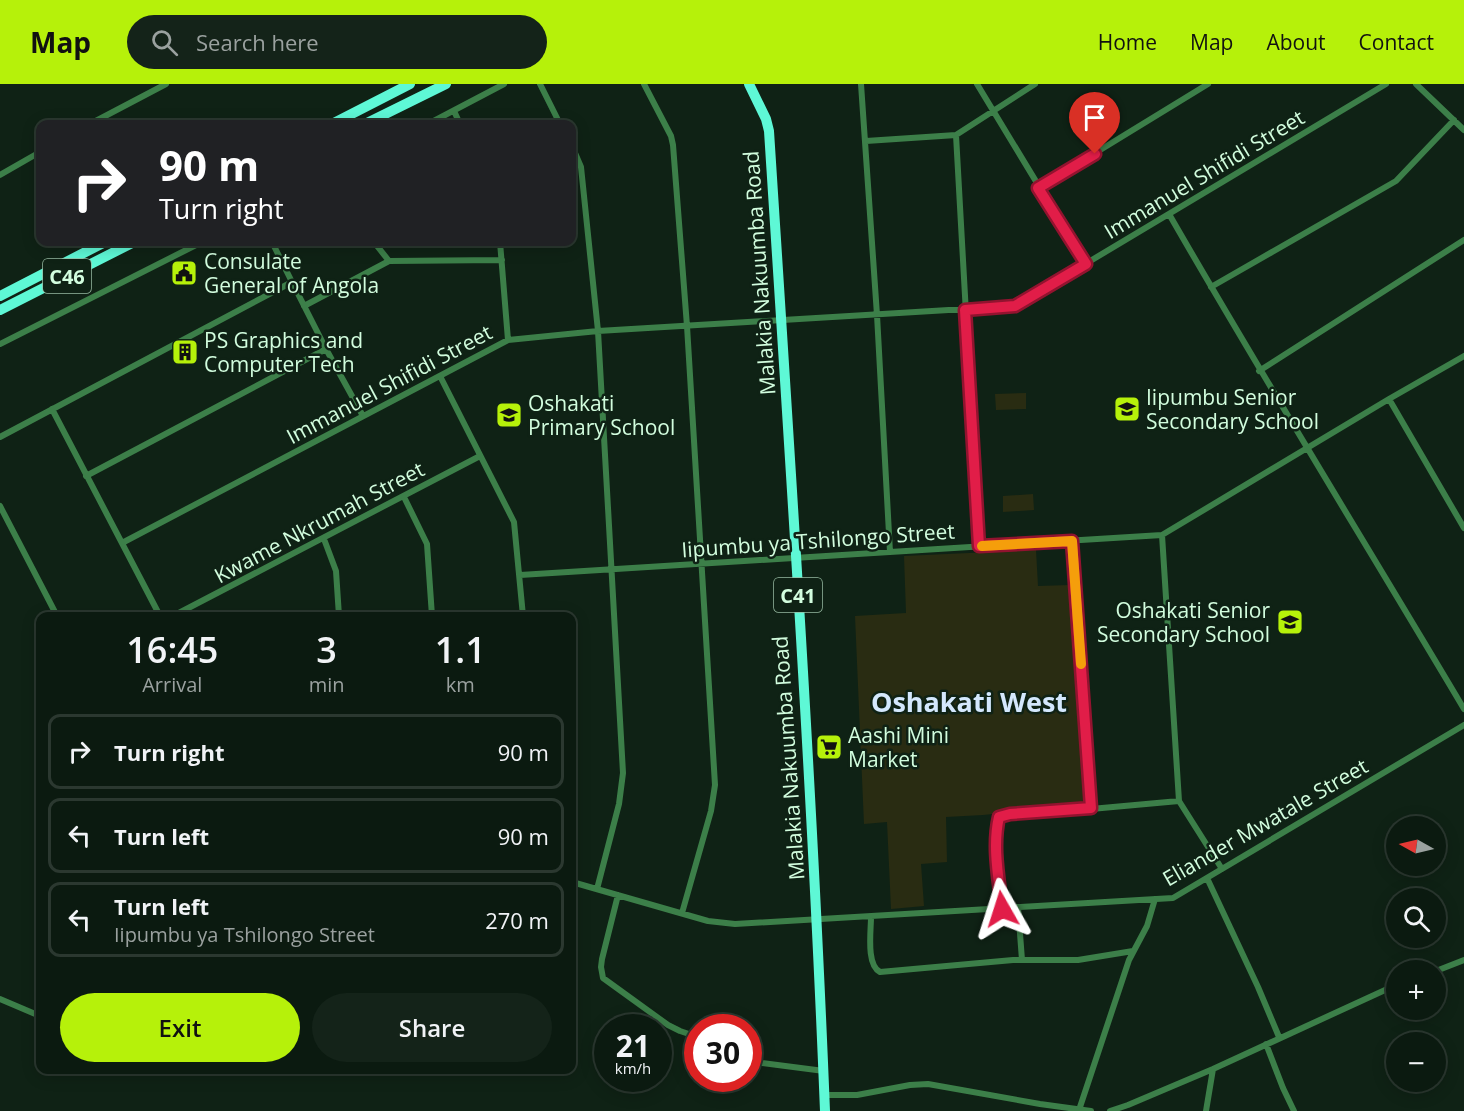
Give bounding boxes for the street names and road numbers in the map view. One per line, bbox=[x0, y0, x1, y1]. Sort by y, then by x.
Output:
street label: Immanuel Shifidi Street bbox=[1099, 103, 1309, 245]
street label: Malakia Nakuumba Road bbox=[736, 150, 782, 396]
road number: C46 bbox=[43, 259, 91, 293]
street label: Immanuel Shifidi Street bbox=[281, 318, 497, 450]
street label: Kwame Nkrumah Street bbox=[209, 455, 429, 589]
street label: Iipumbu ya Tshilongo Street bbox=[680, 516, 956, 564]
road number: C41 bbox=[774, 578, 822, 612]
street label: Malakia Nakuumba Road bbox=[765, 635, 811, 881]
street label: Eliander Mwatale Street bbox=[1157, 752, 1373, 892]

